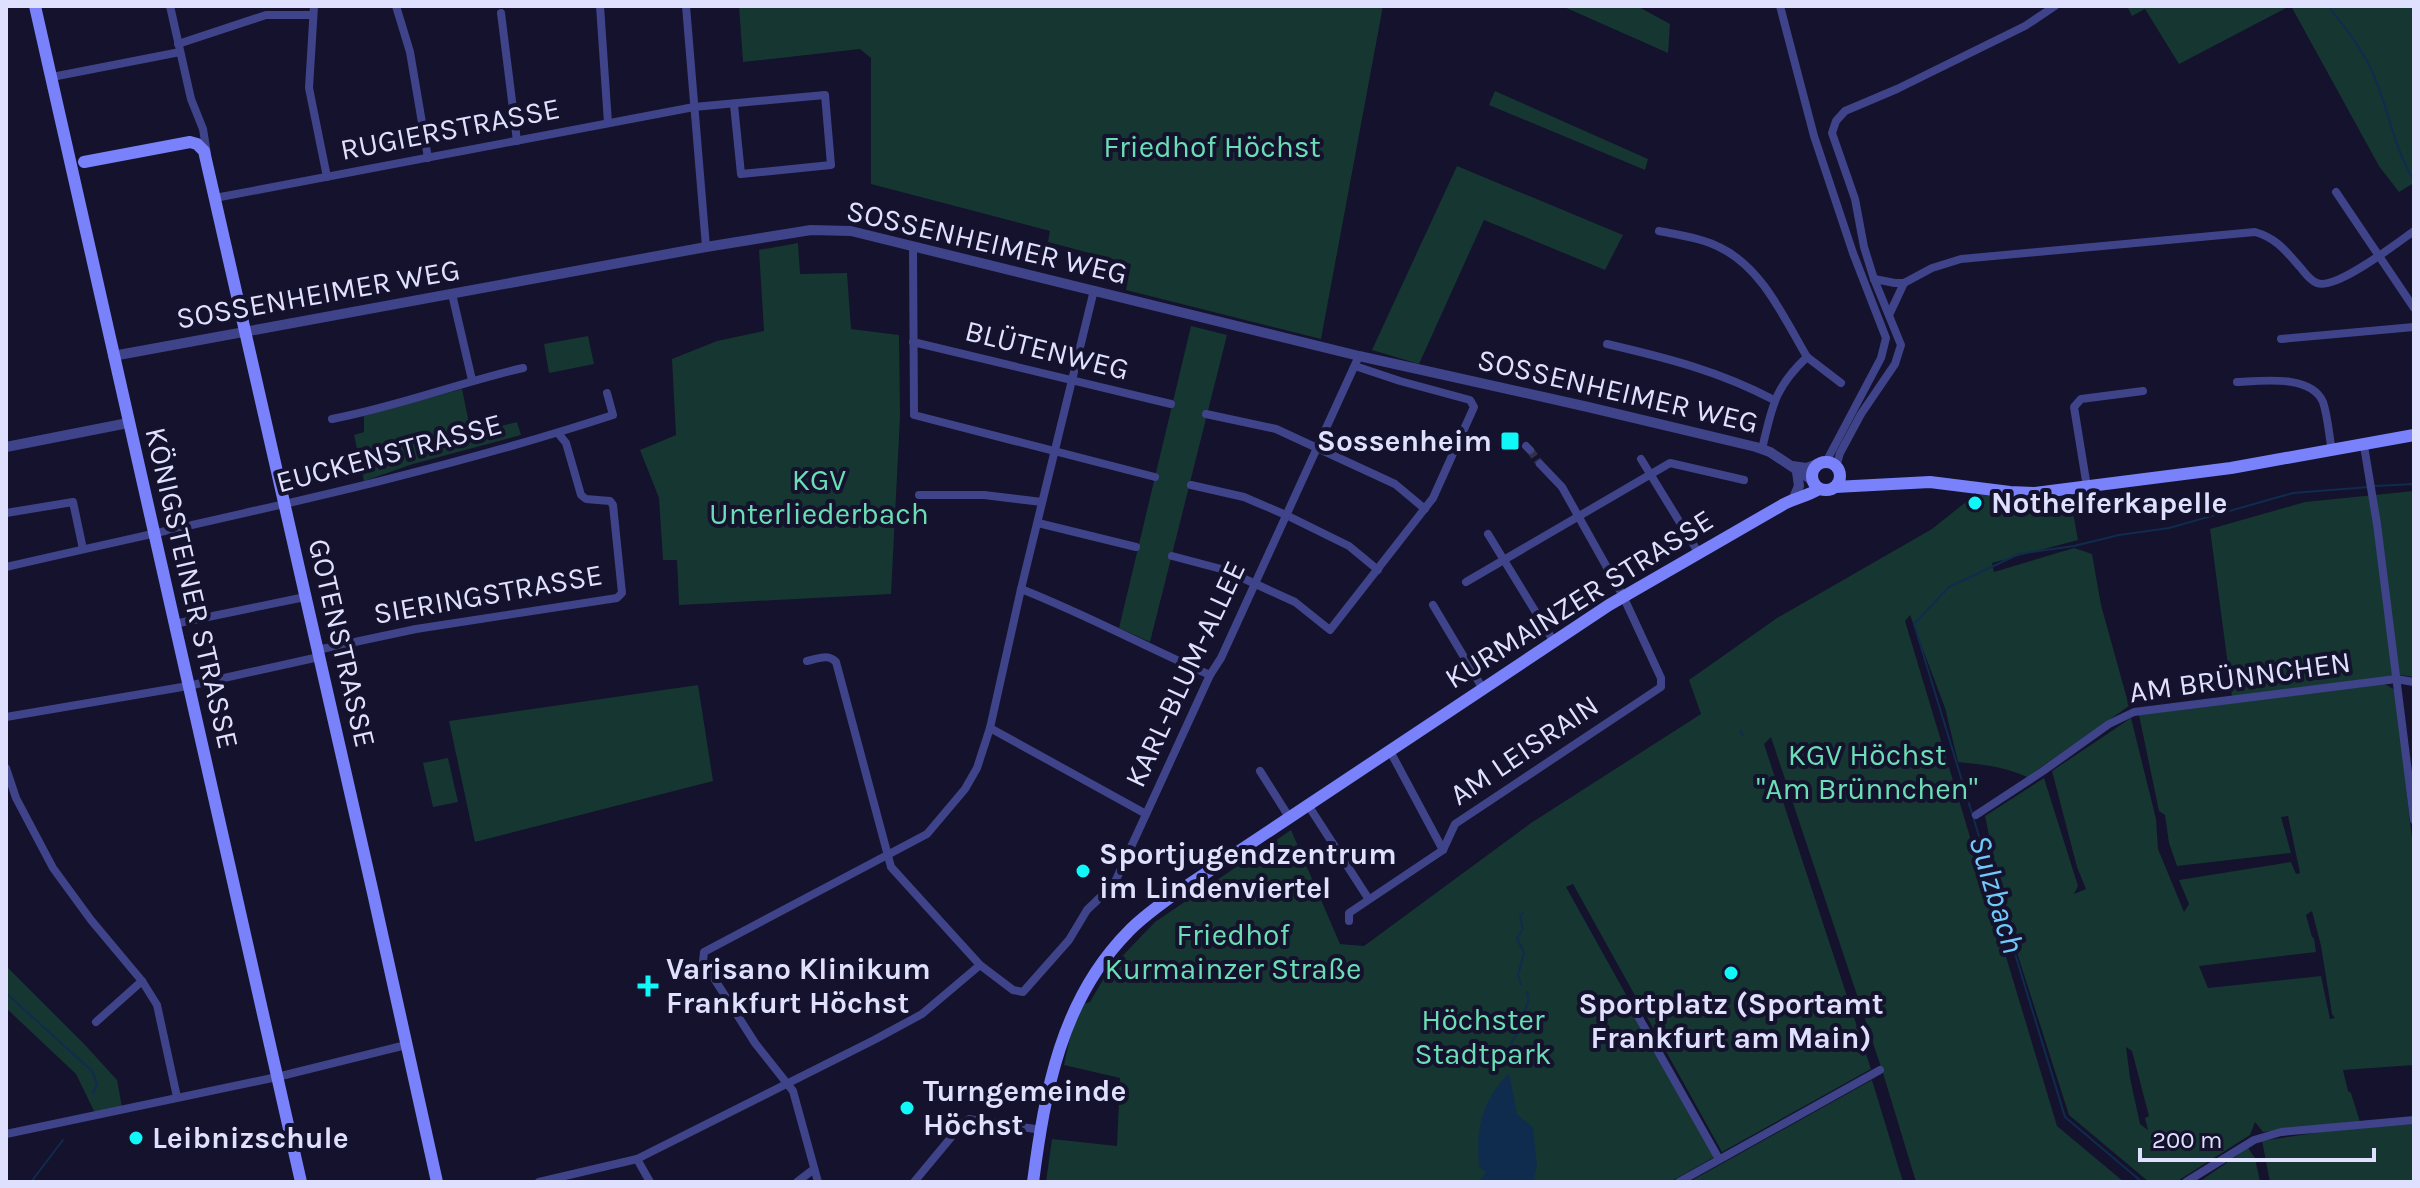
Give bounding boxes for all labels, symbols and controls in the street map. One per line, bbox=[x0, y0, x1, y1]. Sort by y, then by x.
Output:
street label: RUGIERSTRASSE bbox=[337, 90, 563, 168]
park label: Friedhof Höchst bbox=[1103, 129, 1321, 165]
street label: SOSSENHEIMER WEG bbox=[843, 192, 1131, 292]
street label: SOSSENHEIMER WEG bbox=[173, 251, 463, 337]
street label: BLÜTENWEG bbox=[961, 312, 1133, 388]
street label: SOSSENHEIMER WEG bbox=[1474, 341, 1762, 441]
street label: EUCKENSTRASSE bbox=[272, 406, 506, 500]
place label: Sossenheim bbox=[1317, 423, 1492, 459]
street label: KÖNIGSTEINER STRASSE bbox=[137, 424, 247, 752]
marker: Sossenheim bbox=[1499, 430, 1521, 452]
park label: KGV Unterliederbach bbox=[709, 462, 929, 532]
place label: Nothelferkapelle bbox=[1991, 485, 2227, 521]
marker: Nothelferkapelle bbox=[1966, 494, 1984, 512]
street label: KURMAINZER STRASSE bbox=[1438, 502, 1720, 696]
street label: GOTENSTRASSE bbox=[301, 535, 383, 751]
street label: KARL-BLUM-ALLEE bbox=[1117, 555, 1253, 793]
street label: SIERINGSTRASSE bbox=[371, 556, 605, 632]
street label: AM BRÜNNCHEN bbox=[2127, 644, 2353, 710]
street label: AM LEISRAIN bbox=[1443, 687, 1605, 813]
park label: KGV Höchst "Am Brünnchen" bbox=[1756, 737, 1978, 807]
water label: Sulzbach bbox=[1961, 831, 2032, 958]
place label: Sportjugendzentrum im Lindenviertel bbox=[1099, 836, 1397, 906]
marker: Sportjugendzentrum im Lindenviertel bbox=[1074, 862, 1092, 880]
park label: Friedhof Kurmainzer Straße bbox=[1104, 917, 1362, 987]
place label: Varisano Klinikum Frankfurt Höchst bbox=[666, 951, 931, 1021]
marker: Sportplatz (Sportamt Frankfurt am Main) bbox=[1722, 964, 1740, 982]
marker: Varisano Klinikum Frankfurt Höchst bbox=[637, 975, 659, 997]
place label: Sportplatz (Sportamt Frankfurt am Main) bbox=[1578, 986, 1884, 1056]
park label: Höchster Stadtpark bbox=[1415, 1002, 1551, 1072]
place label: Turngemeinde Höchst bbox=[923, 1073, 1126, 1143]
marker: Turngemeinde Höchst bbox=[898, 1099, 916, 1117]
scale bar bbox=[2140, 1112, 2374, 1162]
place label: Leibnizschule bbox=[152, 1120, 349, 1156]
text: 200 m bbox=[2152, 1126, 2223, 1154]
marker: Leibnizschule bbox=[127, 1129, 145, 1147]

